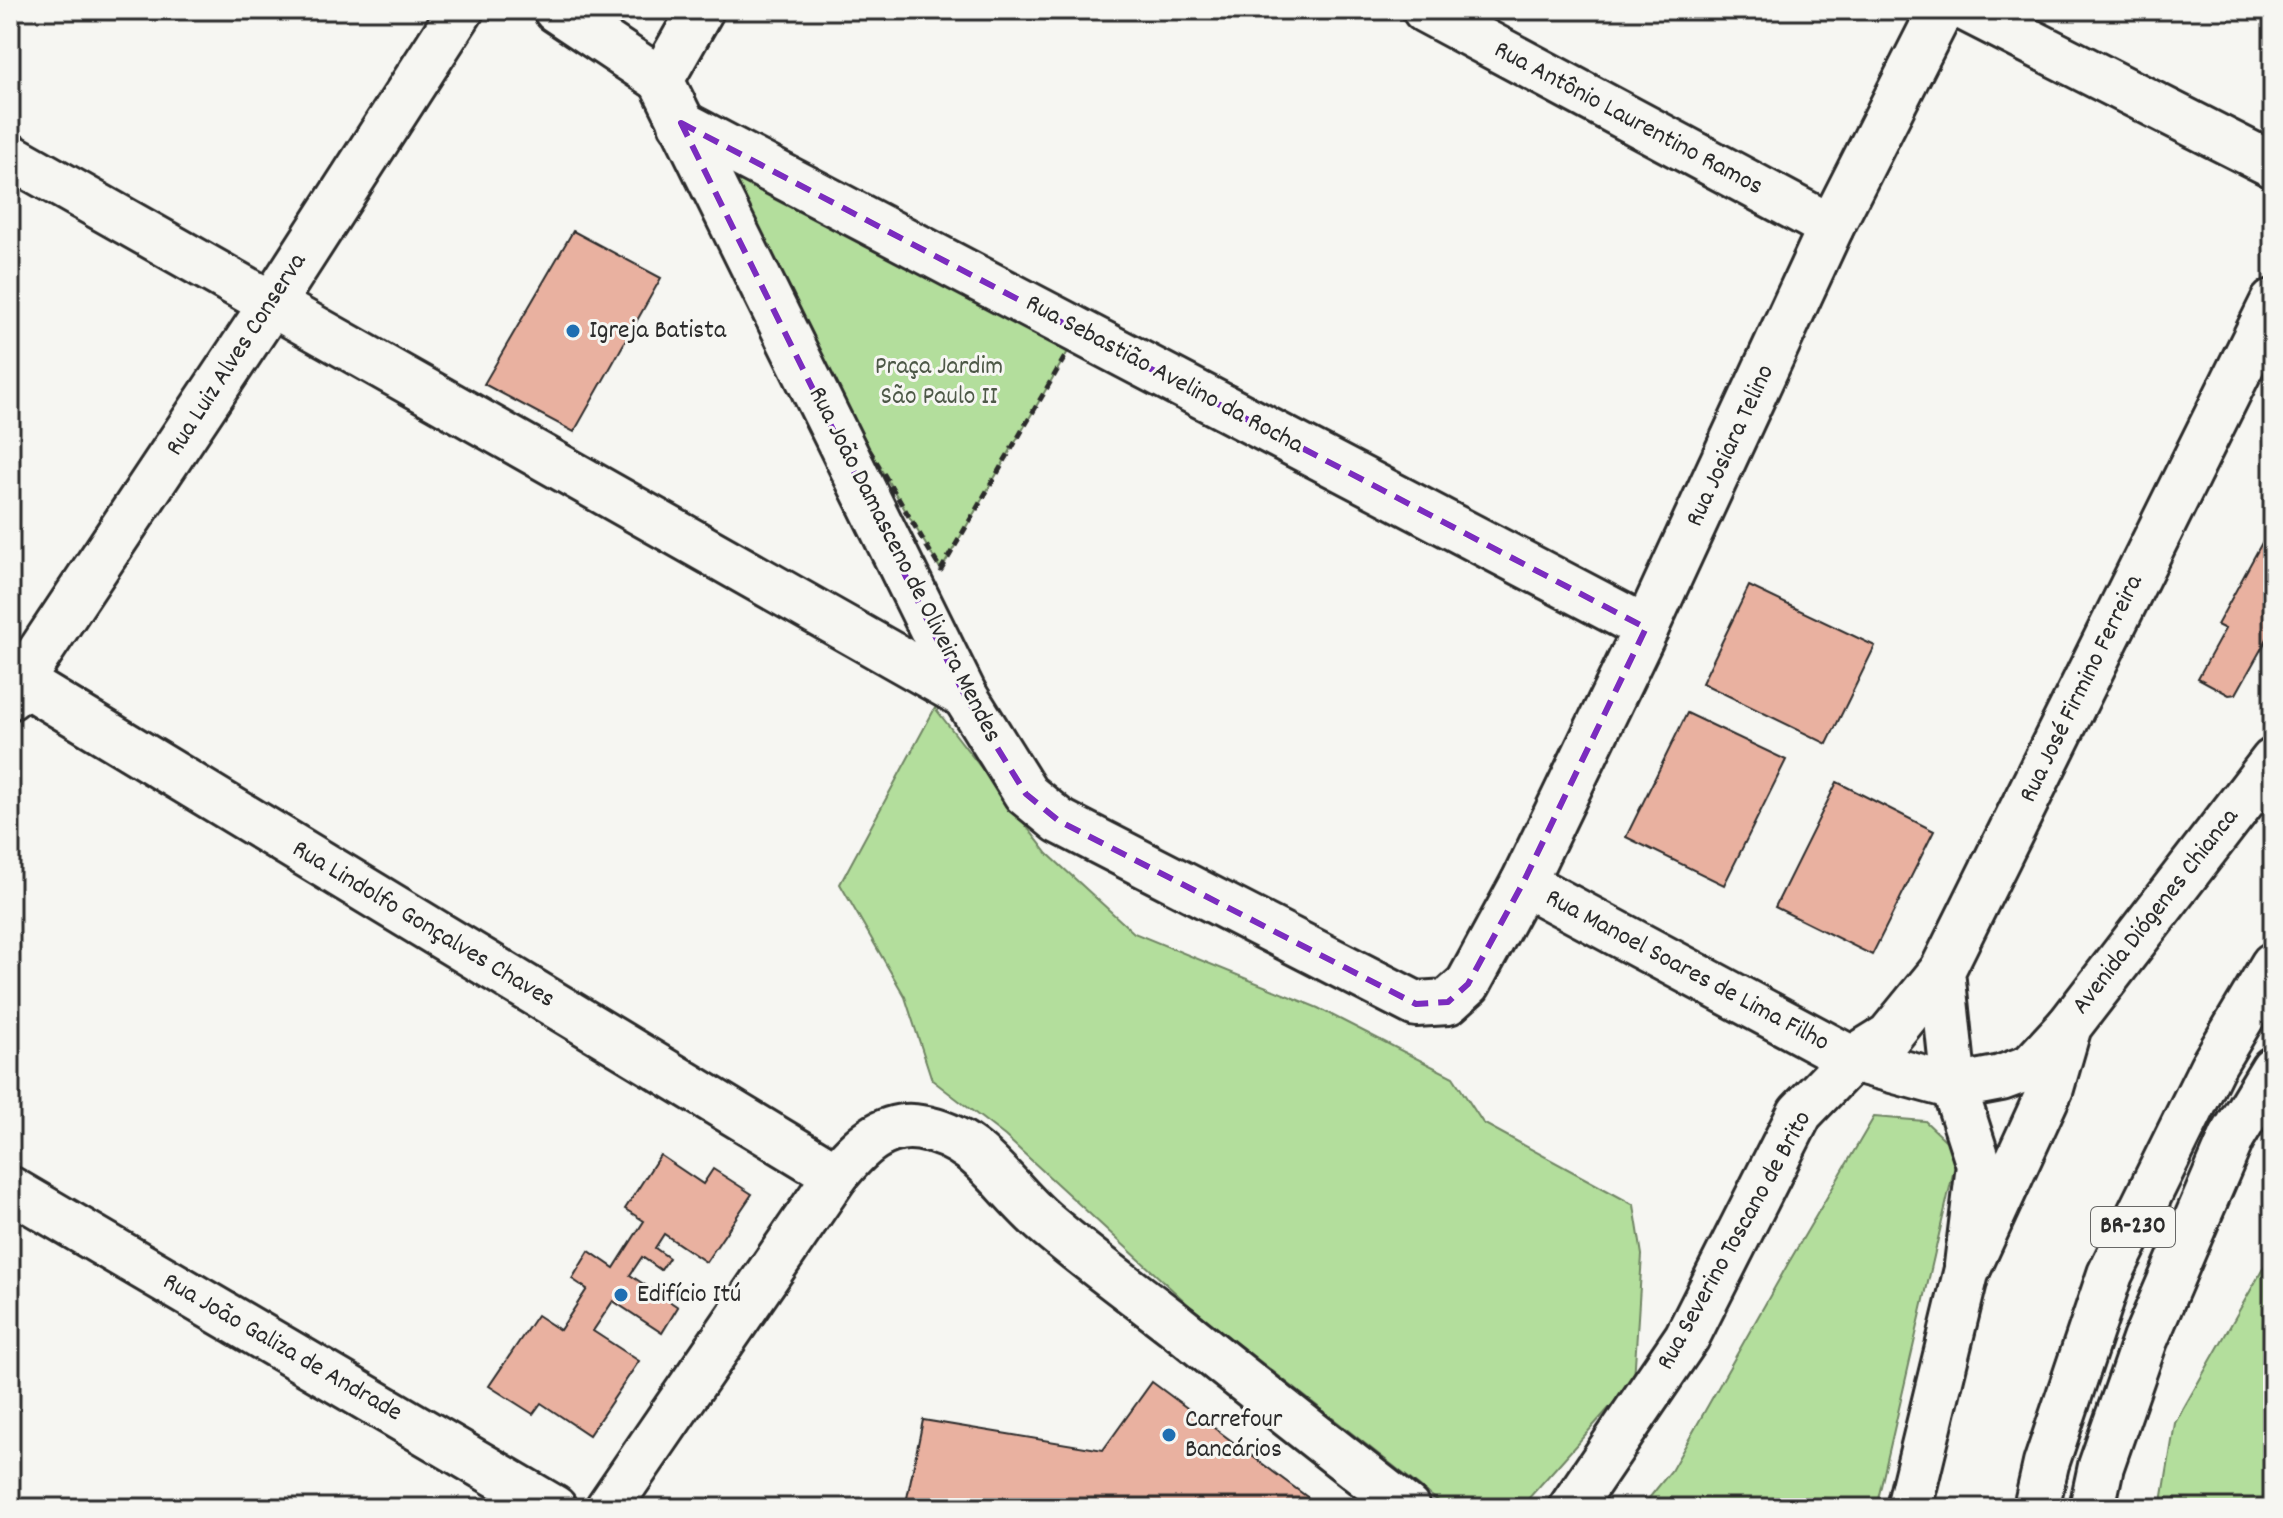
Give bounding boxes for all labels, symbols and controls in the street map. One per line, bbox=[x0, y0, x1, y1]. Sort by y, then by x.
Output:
street label: Rua Antônio Laurentino Ramos bbox=[1487, 32, 1769, 206]
street label: Rua Luiz Alves Conserva bbox=[157, 245, 317, 464]
street label: Rua Sebastião Avelino da Rocha bbox=[1018, 286, 1310, 465]
place label: Igreja Batista bbox=[589, 313, 727, 350]
marker: Igreja Batista bbox=[564, 322, 582, 340]
park label: Praça Jardim São Paulo II bbox=[875, 349, 1003, 416]
street label: Rua Josiara Telino bbox=[1677, 359, 1785, 533]
street label: Rua João Damasceno de Oliveira Mendes bbox=[798, 381, 1010, 749]
street label: Rua José Firmino Ferreira bbox=[2011, 568, 2154, 809]
street label: Avenida Diógenes Chianca bbox=[2064, 800, 2249, 1023]
street label: Rua Lindolfo Gonçalves Chaves bbox=[284, 832, 562, 1018]
street label: Rua Manoel Soares de Lima Filho bbox=[1538, 880, 1836, 1062]
street label: Rua Severino Toscano de Brito bbox=[1648, 1105, 1822, 1377]
road number: BR-230 bbox=[2091, 1207, 2175, 1247]
street label: Rua João Galiza de Andrade bbox=[155, 1264, 409, 1432]
place label: Edifício Itú bbox=[637, 1277, 741, 1314]
marker: Edifício Itú bbox=[612, 1286, 630, 1304]
place label: Carrefour Bancários bbox=[1185, 1402, 1283, 1469]
marker: Carrefour Bancários bbox=[1160, 1426, 1178, 1444]

